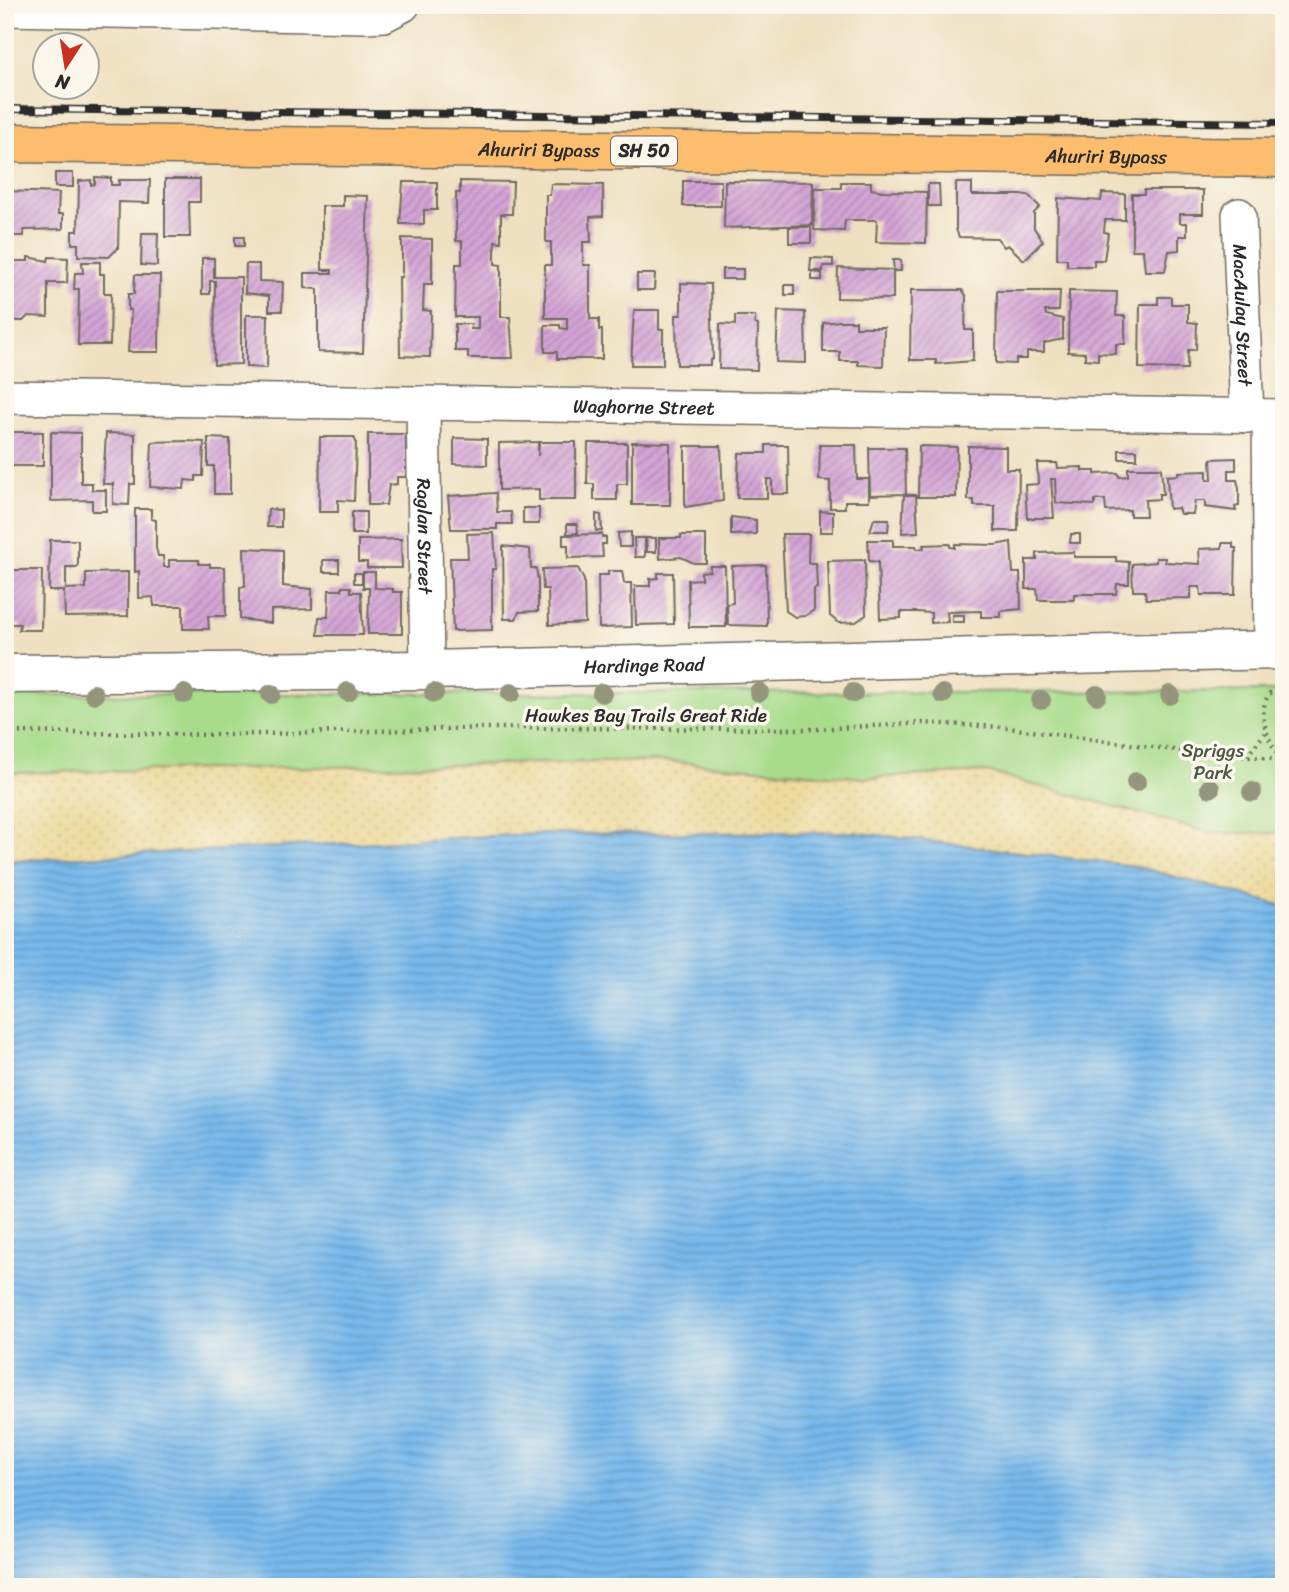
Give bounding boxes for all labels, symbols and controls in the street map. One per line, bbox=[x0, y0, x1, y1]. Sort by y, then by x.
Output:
north arrow bbox=[32, 32, 102, 102]
text: N bbox=[52, 64, 73, 100]
street label: Ahuriri Bypass bbox=[477, 132, 600, 166]
road number: SH 50 bbox=[611, 136, 677, 166]
street label: Ahuriri Bypass bbox=[1044, 139, 1167, 173]
street label: MacAulay Street bbox=[1224, 243, 1262, 388]
street label: Waghorne Street bbox=[573, 389, 715, 424]
street label: Raglan Street bbox=[408, 478, 442, 595]
street label: Hardinge Road bbox=[583, 647, 706, 683]
street label: Hawkes Bay Trails Great Ride bbox=[525, 699, 767, 732]
park label: Spriggs Park bbox=[1182, 734, 1245, 789]

